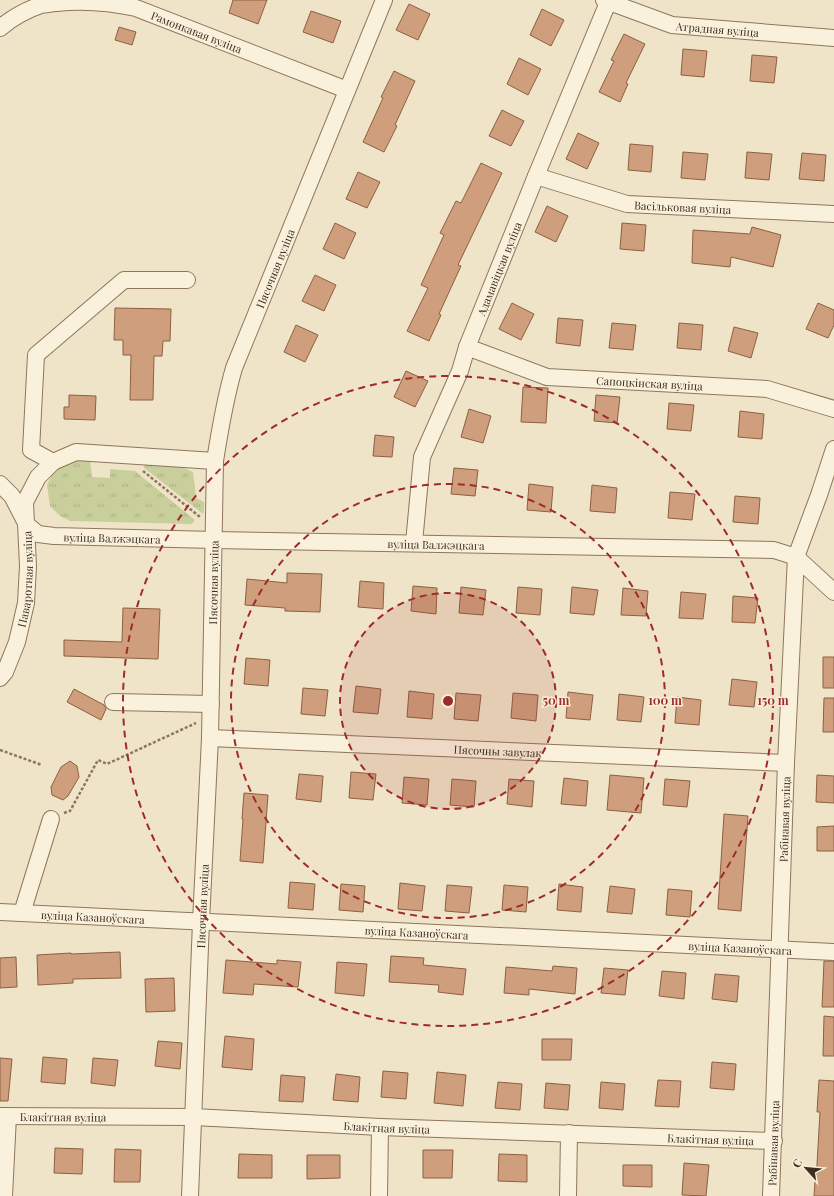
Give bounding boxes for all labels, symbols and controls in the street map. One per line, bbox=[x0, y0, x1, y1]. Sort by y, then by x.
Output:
street label: Рамонкавая вуліца bbox=[149, 7, 245, 56]
street label: Атрадная вуліца bbox=[674, 18, 760, 39]
street label: Васільковая вуліца bbox=[634, 197, 732, 217]
street label: Адамавіцкая вуліца bbox=[473, 219, 525, 319]
street label: Пясочная вуліца bbox=[252, 226, 298, 310]
street label: Сапоцкінская вуліца bbox=[596, 372, 704, 393]
street label: вуліца Валжэцкага bbox=[63, 529, 161, 546]
street label: Паваротная вуліца bbox=[13, 530, 36, 629]
street label: вуліца Валжэцкага bbox=[387, 536, 485, 552]
street label: Пясочная вуліца bbox=[205, 540, 221, 625]
text: 50 m bbox=[543, 692, 570, 708]
text: 100 m bbox=[648, 692, 682, 708]
text: 150 m bbox=[757, 692, 789, 708]
centre of rings bbox=[441, 694, 455, 708]
street label: Пясочны завулак bbox=[453, 741, 543, 760]
street label: Рабінавая вуліца bbox=[775, 776, 793, 862]
street label: Пясочная вуліца bbox=[192, 863, 211, 949]
street label: вуліца Казаноўскага bbox=[41, 906, 146, 926]
street label: вуліца Казаноўскага bbox=[364, 922, 469, 942]
street label: вуліца Казаноўскага bbox=[688, 938, 793, 958]
street label: Рабінавая вуліца bbox=[764, 1099, 782, 1186]
street label: Блакітная вуліца bbox=[20, 1109, 107, 1124]
street label: Блакітная вуліца bbox=[343, 1118, 431, 1136]
street label: Блакітная вуліца bbox=[667, 1130, 755, 1148]
north arrow bbox=[786, 1148, 826, 1188]
text: С bbox=[788, 1156, 805, 1170]

